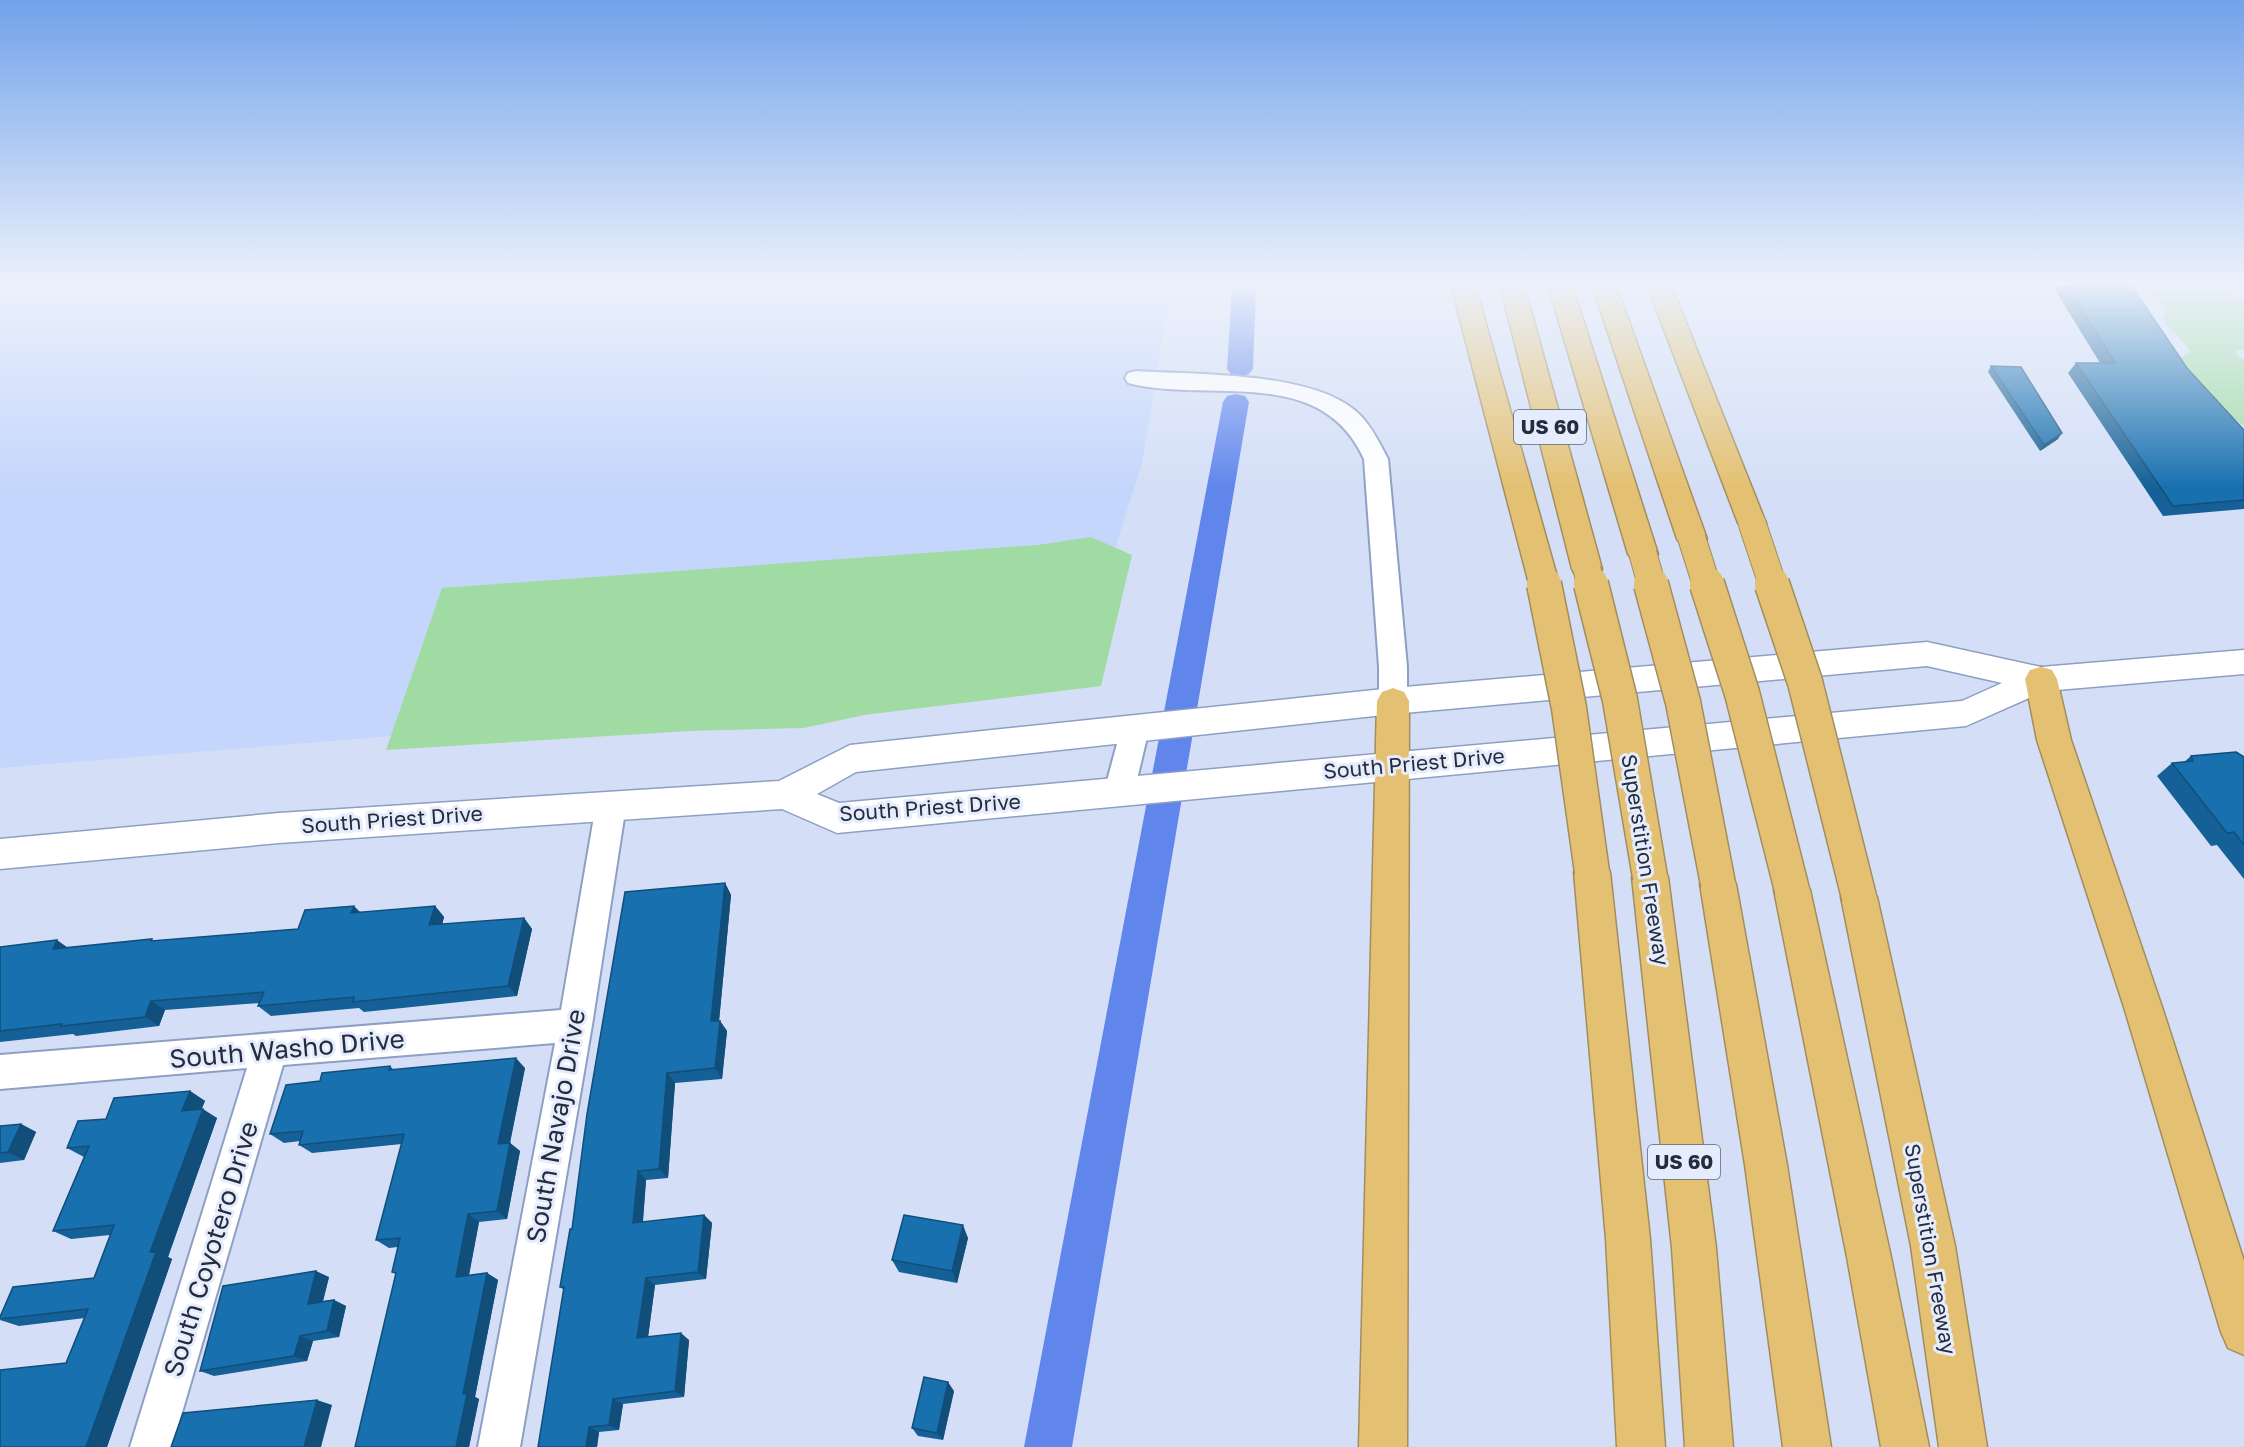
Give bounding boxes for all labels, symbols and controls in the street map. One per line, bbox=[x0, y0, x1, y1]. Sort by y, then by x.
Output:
road number: US 60 bbox=[1514, 410, 1586, 444]
street label: South Priest Drive bbox=[1322, 742, 1506, 784]
street label: Superstition Freeway bbox=[1616, 752, 1676, 968]
street label: South Priest Drive bbox=[838, 788, 1022, 826]
street label: South Priest Drive bbox=[300, 800, 484, 838]
street label: South Navajo Drive bbox=[520, 1007, 591, 1245]
street label: South Washo Drive bbox=[168, 1023, 406, 1074]
street label: South Coyotero Drive bbox=[157, 1118, 264, 1380]
street label: Superstition Freeway bbox=[1900, 1141, 1962, 1357]
road number: US 60 bbox=[1648, 1145, 1720, 1179]

